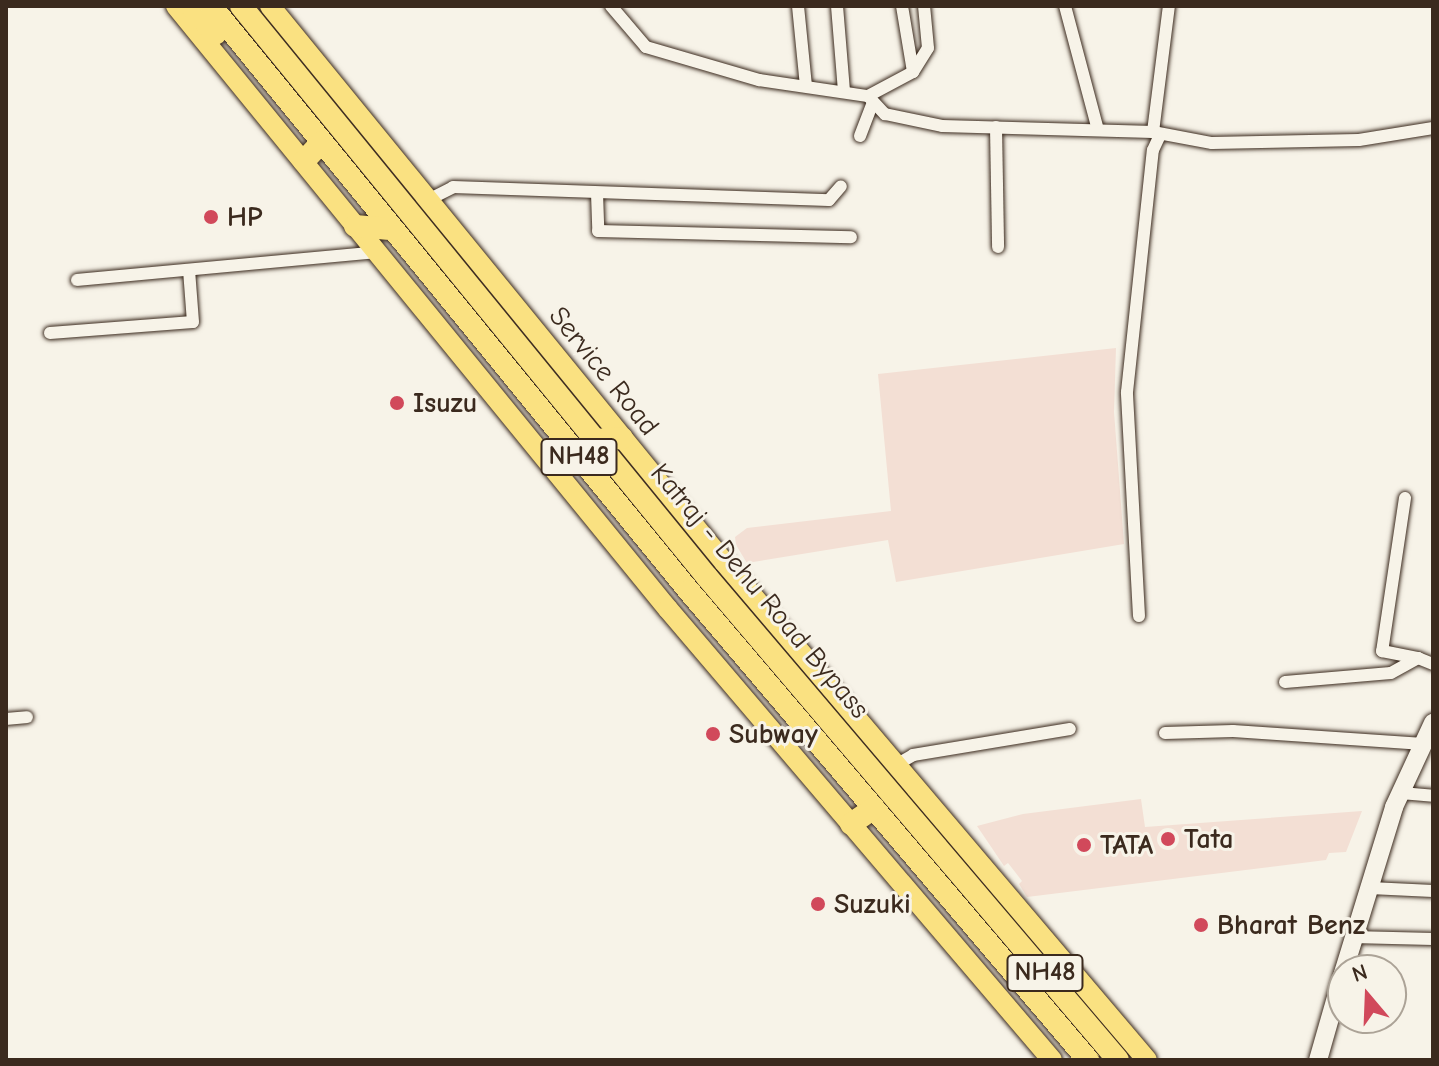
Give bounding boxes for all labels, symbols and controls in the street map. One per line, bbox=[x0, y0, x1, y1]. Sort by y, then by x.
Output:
place label: HP bbox=[227, 200, 262, 234]
marker: HP bbox=[202, 208, 220, 226]
street label: Service Road bbox=[542, 300, 666, 442]
place label: Isuzu bbox=[413, 386, 477, 420]
marker: Isuzu bbox=[388, 394, 406, 412]
road number: NH48 bbox=[539, 435, 619, 479]
street label: Katraj - Dehu Road Bypass bbox=[644, 457, 876, 725]
place label: Subway bbox=[729, 717, 818, 751]
marker: Subway bbox=[704, 725, 722, 743]
place label: Tata bbox=[1184, 822, 1233, 856]
place label: TATA bbox=[1100, 828, 1153, 862]
marker: Tata bbox=[1159, 830, 1177, 848]
marker: TATA bbox=[1075, 836, 1093, 854]
place label: Suzuki bbox=[834, 887, 911, 921]
marker: Suzuki bbox=[809, 895, 827, 913]
place label: Bharat Benz bbox=[1217, 908, 1365, 942]
marker: Bharat Benz bbox=[1192, 916, 1210, 934]
road number: NH48 bbox=[1005, 951, 1085, 995]
north arrow bbox=[1327, 954, 1407, 1034]
text: N bbox=[1349, 959, 1371, 988]

